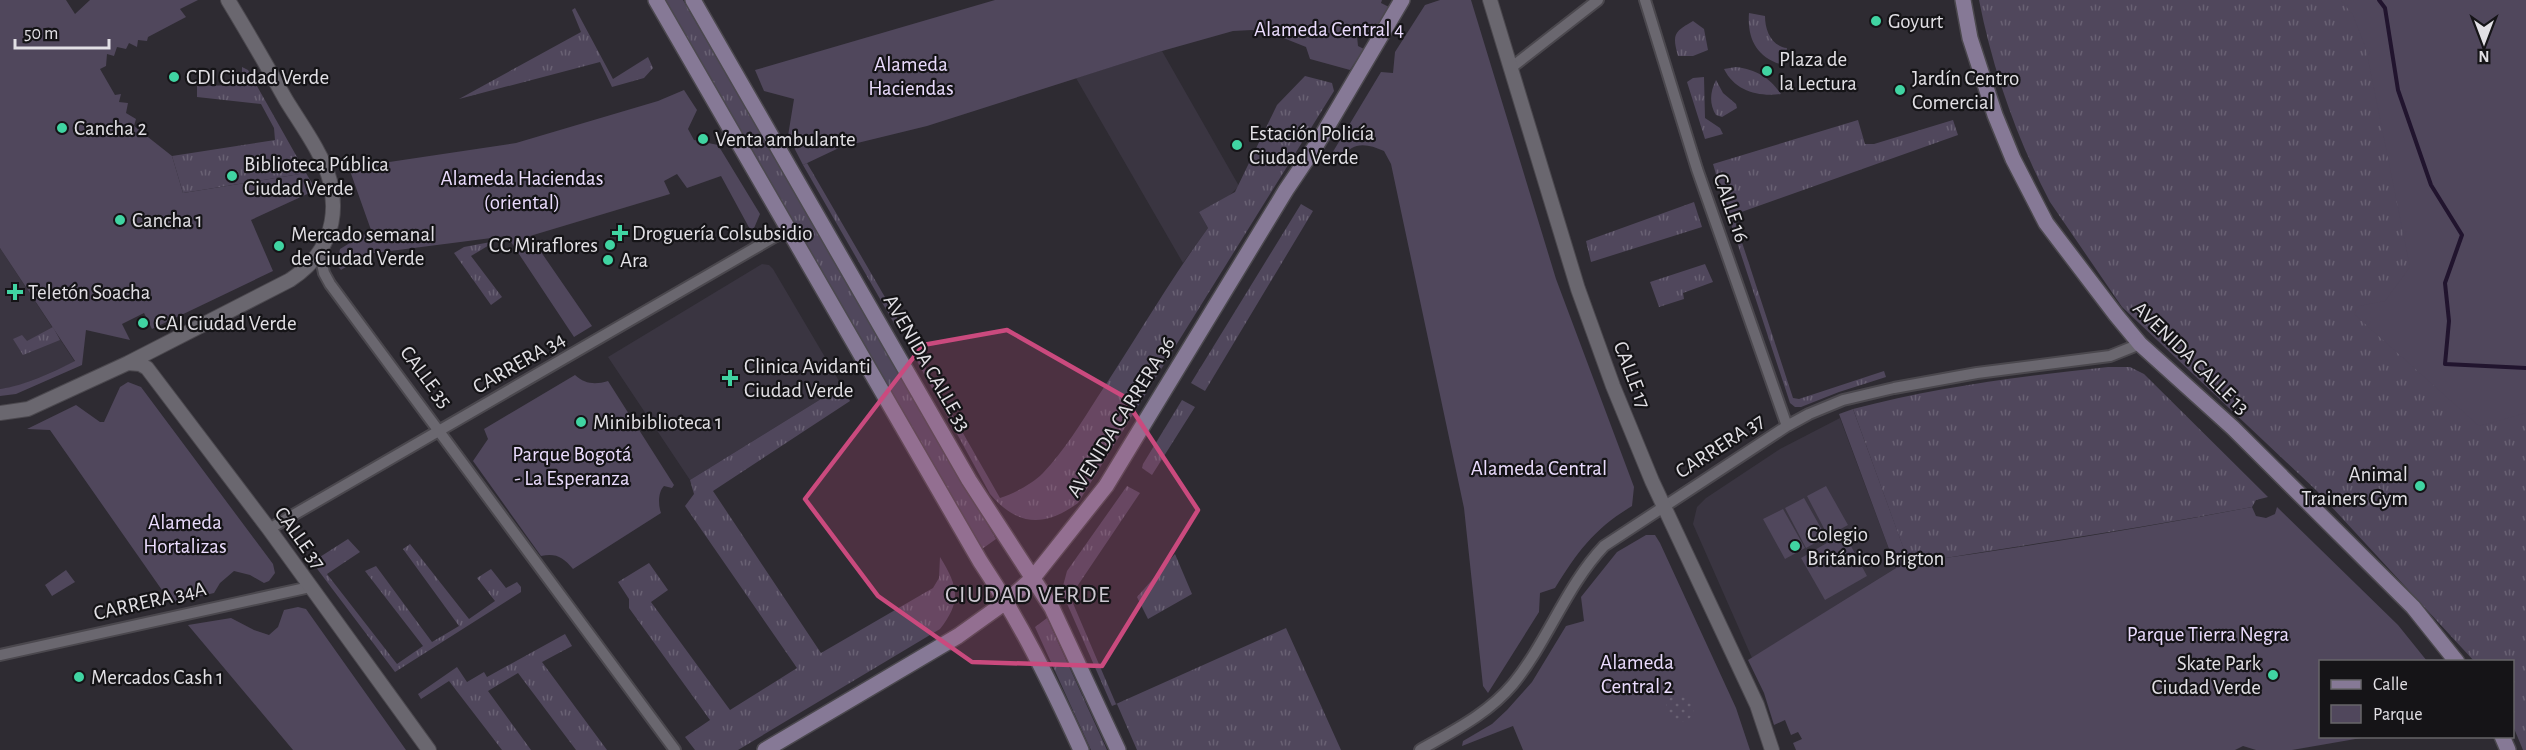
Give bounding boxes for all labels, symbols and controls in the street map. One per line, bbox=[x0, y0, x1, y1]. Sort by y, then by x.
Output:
place label: Goyurt bbox=[1888, 11, 1943, 32]
scale bar bbox=[15, 12, 110, 50]
north arrow bbox=[2454, 12, 2514, 72]
marker: Goyurt bbox=[1869, 14, 1883, 28]
park label: Alameda Central 4 bbox=[1254, 19, 1404, 40]
text: 50 m bbox=[24, 25, 58, 43]
text: N bbox=[2478, 48, 2490, 64]
place label: Plaza de la Lectura bbox=[1779, 49, 1857, 94]
park label: Alameda Haciendas bbox=[868, 54, 954, 99]
marker: Plaza de la Lectura bbox=[1760, 64, 1774, 78]
place label: CDI Ciudad Verde bbox=[186, 67, 329, 88]
place label: Jardín Centro Comercial bbox=[1912, 68, 2019, 113]
marker: CDI Ciudad Verde bbox=[167, 70, 181, 84]
marker: Jardín Centro Comercial bbox=[1893, 83, 1907, 97]
place label: Cancha 2 bbox=[74, 118, 147, 139]
marker: Cancha 2 bbox=[55, 121, 69, 135]
place label: Estación Policía Ciudad Verde bbox=[1249, 123, 1375, 168]
place label: Venta ambulante bbox=[715, 129, 856, 150]
marker: Venta ambulante bbox=[696, 132, 710, 146]
marker: Estación Policía Ciudad Verde bbox=[1230, 138, 1244, 152]
place label: Biblioteca Pública Ciudad Verde bbox=[244, 154, 389, 199]
park label: Alameda Haciendas (oriental) bbox=[440, 168, 604, 213]
marker: Biblioteca Pública Ciudad Verde bbox=[225, 169, 239, 183]
street label: CALLE 16 bbox=[1709, 171, 1753, 245]
place label: Cancha 1 bbox=[132, 210, 203, 231]
marker: Cancha 1 bbox=[113, 213, 127, 227]
place label: Droguería Colsubsidio bbox=[632, 223, 813, 244]
place label: Mercado semanal de Ciudad Verde bbox=[291, 224, 435, 269]
marker: Droguería Colsubsidio bbox=[613, 226, 627, 240]
place label: CC Miraflores bbox=[489, 235, 598, 256]
marker: CC Miraflores bbox=[603, 238, 617, 252]
marker: Mercado semanal de Ciudad Verde bbox=[272, 239, 286, 253]
place label: Ara bbox=[620, 250, 649, 271]
marker: Ara bbox=[601, 253, 615, 267]
place label: Teletón Soacha bbox=[28, 282, 151, 303]
marker: Teletón Soacha bbox=[6, 283, 24, 301]
street label: AVENIDA CALLE 33 bbox=[879, 291, 975, 435]
street label: AVENIDA CALLE 13 bbox=[2129, 297, 2253, 419]
place label: CAI Ciudad Verde bbox=[155, 313, 297, 334]
marker: CAI Ciudad Verde bbox=[136, 316, 150, 330]
street label: CARRERA 34 bbox=[469, 328, 569, 398]
street label: AVENIDA CARRERA 36 bbox=[1063, 333, 1179, 501]
street label: CALLE 17 bbox=[1610, 339, 1654, 412]
street label: CALLE 35 bbox=[396, 342, 456, 412]
place label: Clinica Avidanti Ciudad Verde bbox=[744, 356, 871, 401]
marker: Clinica Avidanti Ciudad Verde bbox=[721, 369, 739, 387]
street label: CARRERA 37 bbox=[1672, 410, 1768, 482]
place label: Minibiblioteca 1 bbox=[593, 412, 722, 433]
marker: Minibiblioteca 1 bbox=[574, 415, 588, 429]
park label: Parque Bogotá - La Esperanza bbox=[512, 444, 632, 489]
park label: Alameda Central bbox=[1471, 458, 1607, 479]
place label: Animal Trainers Gym bbox=[2301, 464, 2408, 509]
marker: Animal Trainers Gym bbox=[2413, 479, 2427, 493]
street label: CALLE 37 bbox=[270, 503, 330, 573]
park label: Alameda Hortalizas bbox=[143, 512, 227, 557]
place label: Colegio Británico Brigton bbox=[1807, 524, 1944, 569]
marker: Colegio Británico Brigton bbox=[1788, 539, 1802, 553]
street label: CARRERA 34A bbox=[92, 578, 208, 624]
district label: CIUDAD VERDE bbox=[945, 583, 1111, 607]
park label: Parque Tierra Negra bbox=[2127, 624, 2290, 645]
park label: Alameda Central 2 bbox=[1600, 652, 1674, 697]
place label: Skate Park Ciudad Verde bbox=[2151, 653, 2261, 698]
legend bbox=[2319, 660, 2514, 738]
place label: Mercados Cash 1 bbox=[91, 667, 224, 688]
marker: Skate Park Ciudad Verde bbox=[2266, 668, 2280, 682]
marker: Mercados Cash 1 bbox=[72, 670, 86, 684]
text: Calle bbox=[2373, 676, 2408, 694]
text: Parque bbox=[2373, 706, 2422, 724]

